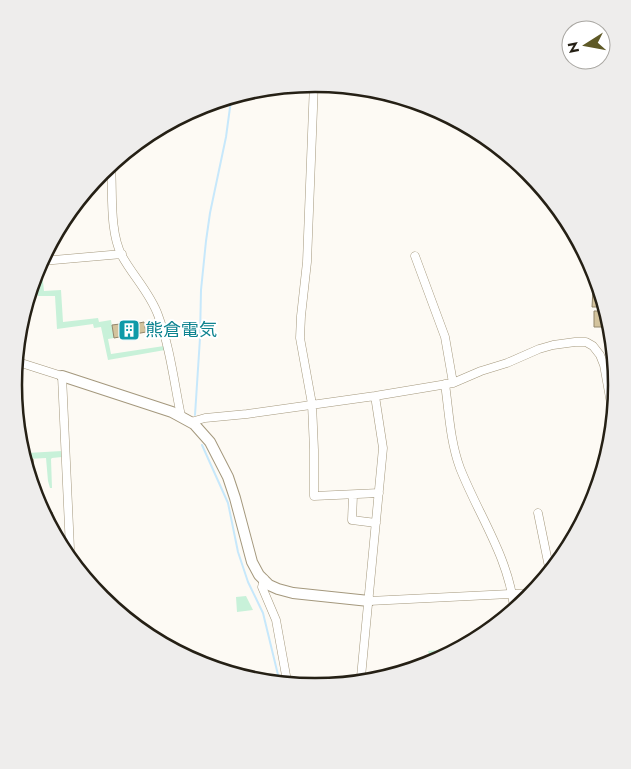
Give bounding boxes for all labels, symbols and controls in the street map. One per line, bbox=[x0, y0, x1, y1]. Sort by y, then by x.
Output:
north arrow bbox=[561, 20, 611, 70]
text: N bbox=[562, 40, 584, 55]
place label: 熊倉電気 bbox=[145, 317, 217, 343]
building icon: 熊倉電気 bbox=[117, 318, 141, 342]

